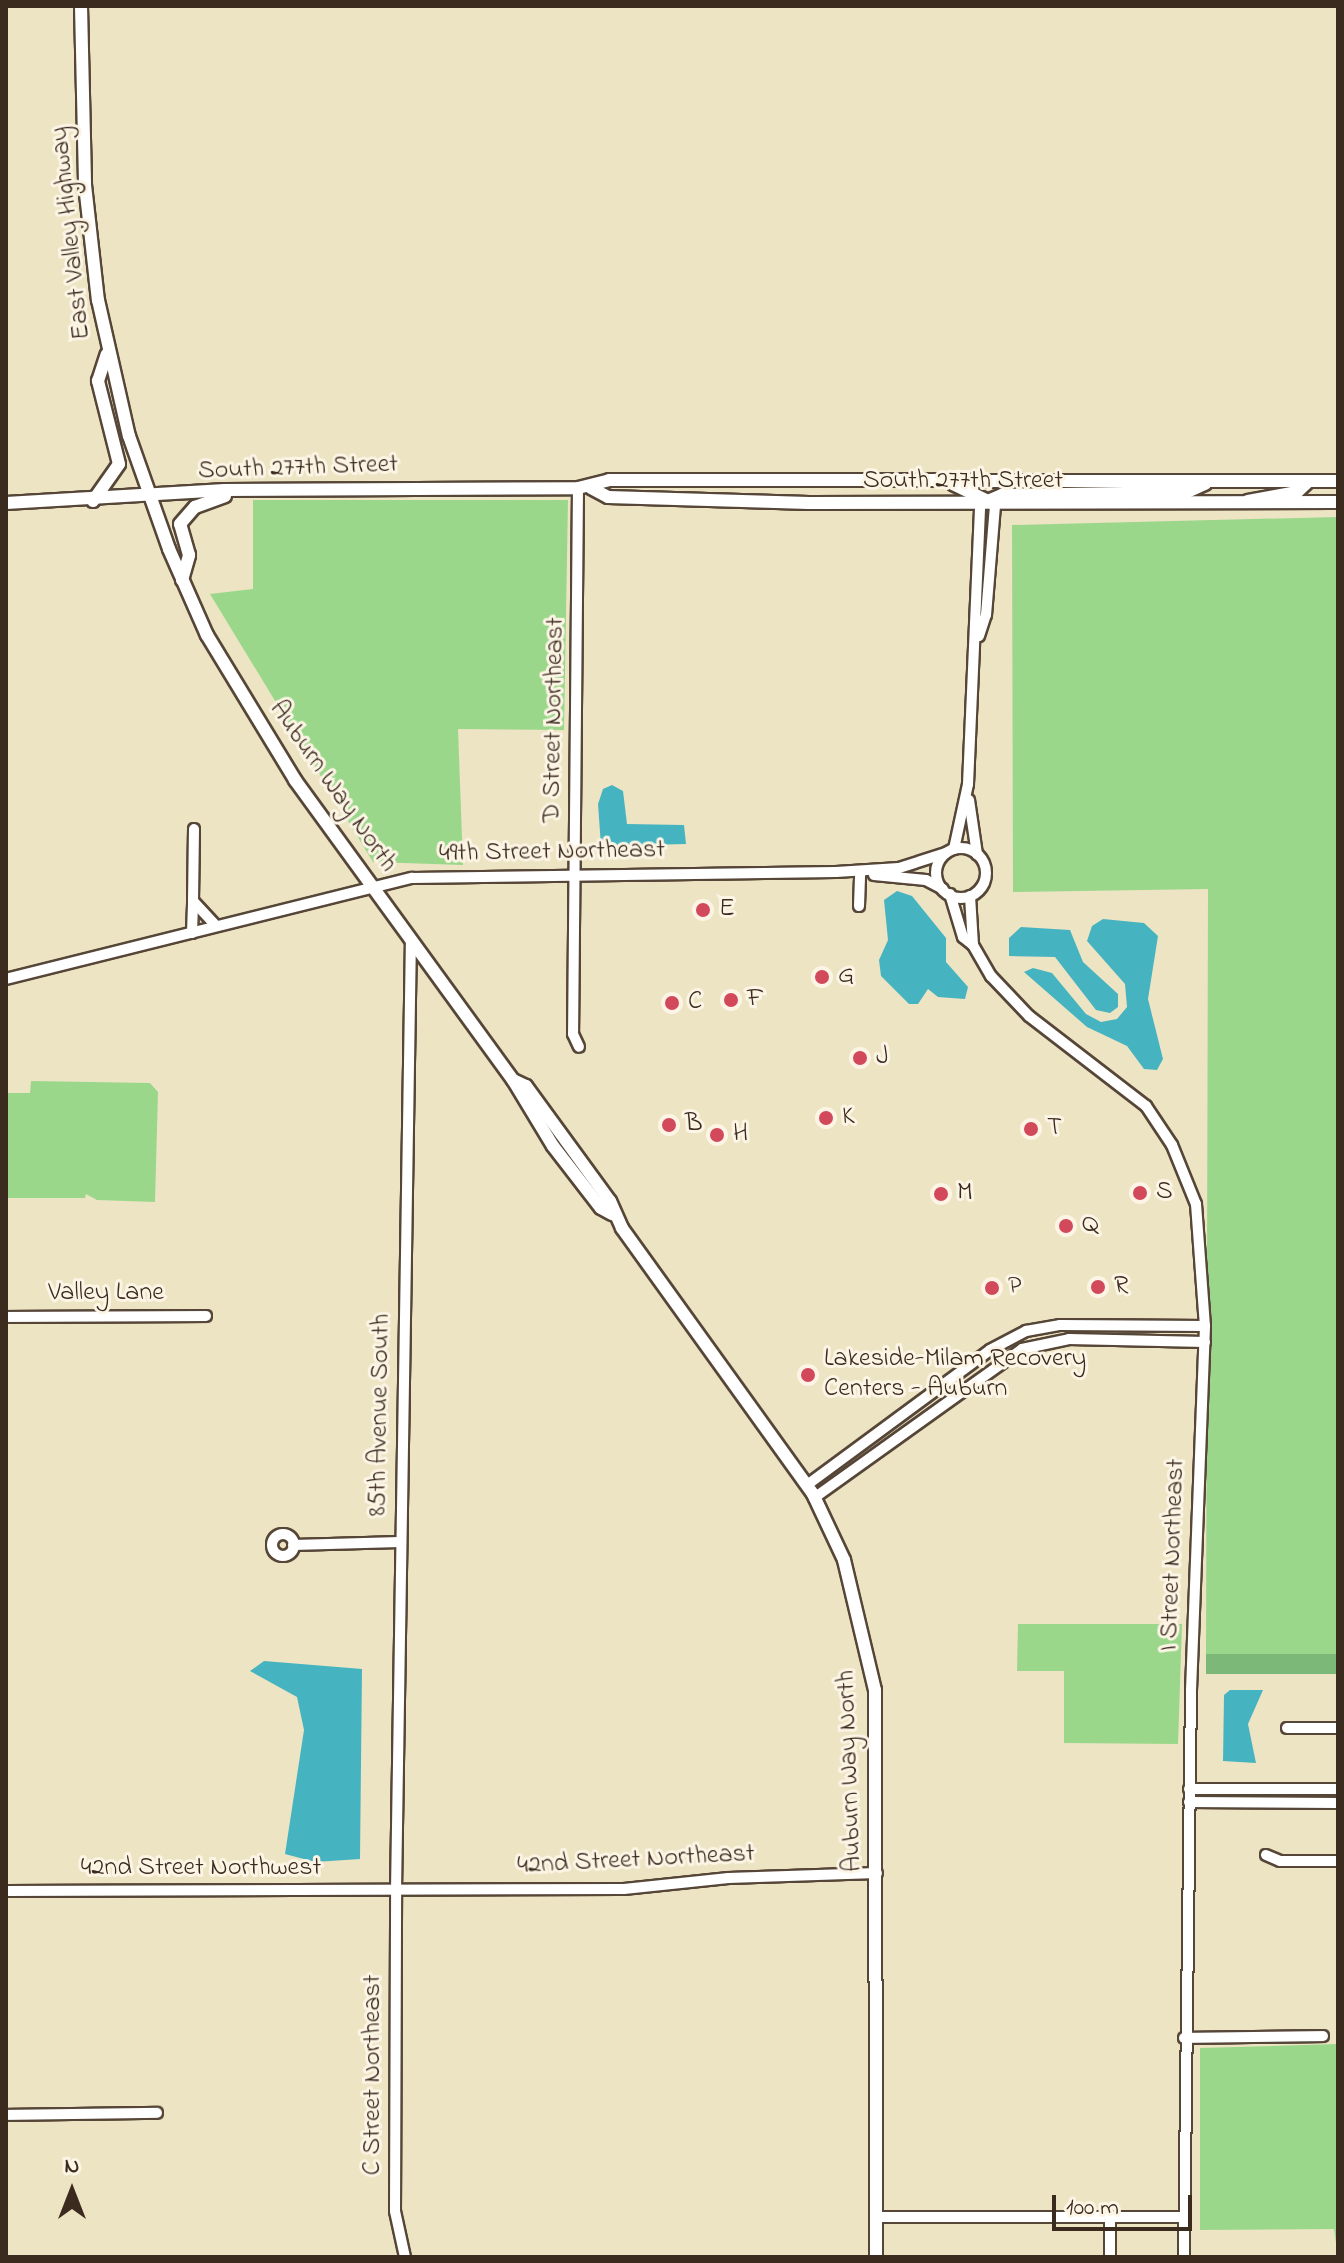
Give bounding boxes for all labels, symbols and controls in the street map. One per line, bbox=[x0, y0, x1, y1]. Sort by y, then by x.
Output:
street label: East Valley Highway bbox=[45, 125, 99, 341]
street label: South 277th Street bbox=[197, 450, 399, 488]
street label: South 277th Street bbox=[863, 466, 1063, 498]
street label: D Street Northeast bbox=[538, 617, 572, 823]
street label: Auburn Way North bbox=[261, 695, 403, 879]
street label: 49th Street Northeast bbox=[439, 835, 665, 871]
place label: E bbox=[719, 894, 735, 926]
marker: E bbox=[694, 901, 712, 919]
place label: G bbox=[838, 961, 854, 993]
marker: G bbox=[813, 968, 831, 986]
place label: F bbox=[747, 984, 764, 1016]
place label: C bbox=[688, 987, 702, 1019]
marker: F bbox=[722, 991, 740, 1009]
marker: C bbox=[663, 994, 681, 1012]
place label: J bbox=[876, 1042, 889, 1074]
marker: J bbox=[851, 1049, 869, 1067]
place label: K bbox=[842, 1102, 855, 1134]
place label: B bbox=[685, 1109, 702, 1141]
marker: K bbox=[817, 1109, 835, 1127]
place label: T bbox=[1047, 1113, 1062, 1145]
marker: B bbox=[660, 1116, 678, 1134]
place label: H bbox=[733, 1119, 748, 1151]
marker: T bbox=[1022, 1120, 1040, 1138]
marker: H bbox=[708, 1126, 726, 1144]
place label: S bbox=[1156, 1177, 1173, 1209]
place label: M bbox=[957, 1178, 973, 1210]
marker: S bbox=[1131, 1184, 1149, 1202]
marker: M bbox=[932, 1185, 950, 1203]
place label: Q bbox=[1082, 1210, 1099, 1242]
marker: Q bbox=[1057, 1217, 1075, 1235]
place label: R bbox=[1114, 1271, 1128, 1303]
place label: P bbox=[1008, 1272, 1021, 1304]
street label: Valley Lane bbox=[48, 1278, 164, 1310]
marker: R bbox=[1089, 1278, 1107, 1296]
marker: P bbox=[983, 1279, 1001, 1297]
street label: 85th Avenue South bbox=[364, 1313, 398, 1517]
place label: Lakeside-Milam Recovery Centers - Auburn bbox=[824, 1344, 1086, 1406]
marker: Lakeside-Milam Recovery Centers - Auburn bbox=[799, 1366, 817, 1384]
street label: I Street Northeast bbox=[1155, 1458, 1193, 1652]
street label: Auburn Way North bbox=[832, 1669, 870, 1873]
street label: 42nd Street Northeast bbox=[517, 1839, 755, 1883]
street label: 42nd Street Northwest bbox=[81, 1853, 321, 1885]
street label: C Street Northeast bbox=[358, 1975, 390, 2175]
north arrow bbox=[32, 2151, 112, 2231]
text: N bbox=[65, 2151, 79, 2183]
scale bar bbox=[1056, 2179, 1196, 2229]
text: 100 m bbox=[1066, 2191, 1119, 2226]

